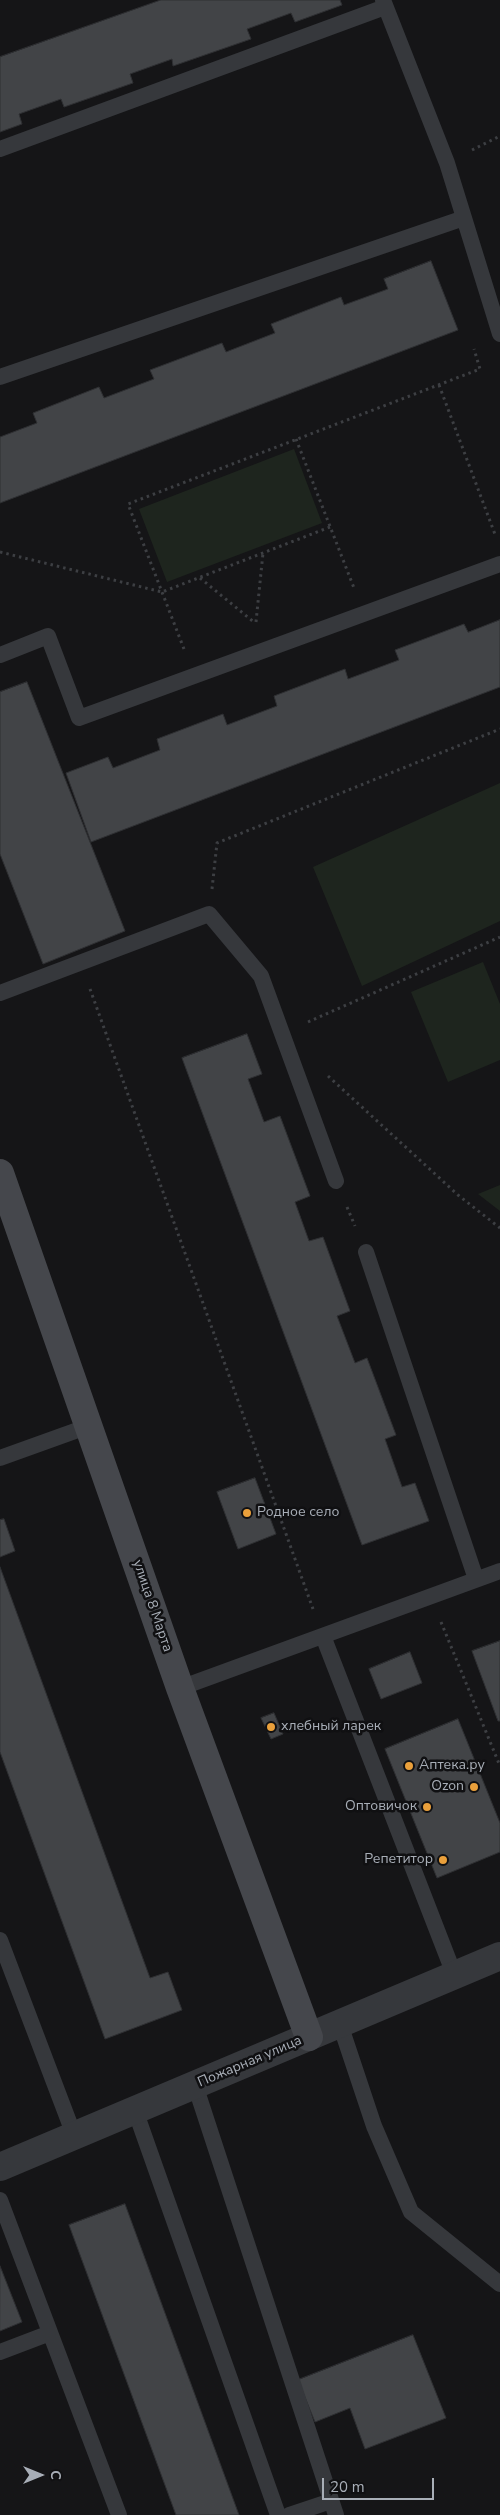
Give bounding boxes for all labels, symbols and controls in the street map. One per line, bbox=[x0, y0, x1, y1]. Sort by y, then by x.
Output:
place label: Родное село bbox=[257, 1505, 339, 1521]
marker: Родное село bbox=[241, 1507, 253, 1519]
street label: улица 8 Марта bbox=[128, 1558, 176, 1654]
place label: хлебный ларек bbox=[281, 1719, 381, 1735]
marker: хлебный ларек bbox=[265, 1721, 277, 1733]
place label: Аптека.ру bbox=[419, 1758, 485, 1774]
marker: Аптека.ру bbox=[403, 1760, 415, 1772]
place label: Ozon bbox=[431, 1779, 464, 1795]
marker: Ozon bbox=[468, 1781, 480, 1793]
place label: Оптовичок bbox=[345, 1799, 417, 1815]
marker: Оптовичок bbox=[421, 1801, 433, 1813]
place label: Репетитор bbox=[364, 1852, 433, 1868]
marker: Репетитор bbox=[437, 1854, 449, 1866]
street label: Пожарная улица bbox=[195, 2033, 305, 2091]
north arrow bbox=[15, 2450, 65, 2500]
scale bar bbox=[325, 2468, 438, 2500]
text: С bbox=[46, 2470, 65, 2480]
text: 20 m bbox=[330, 2477, 365, 2497]

